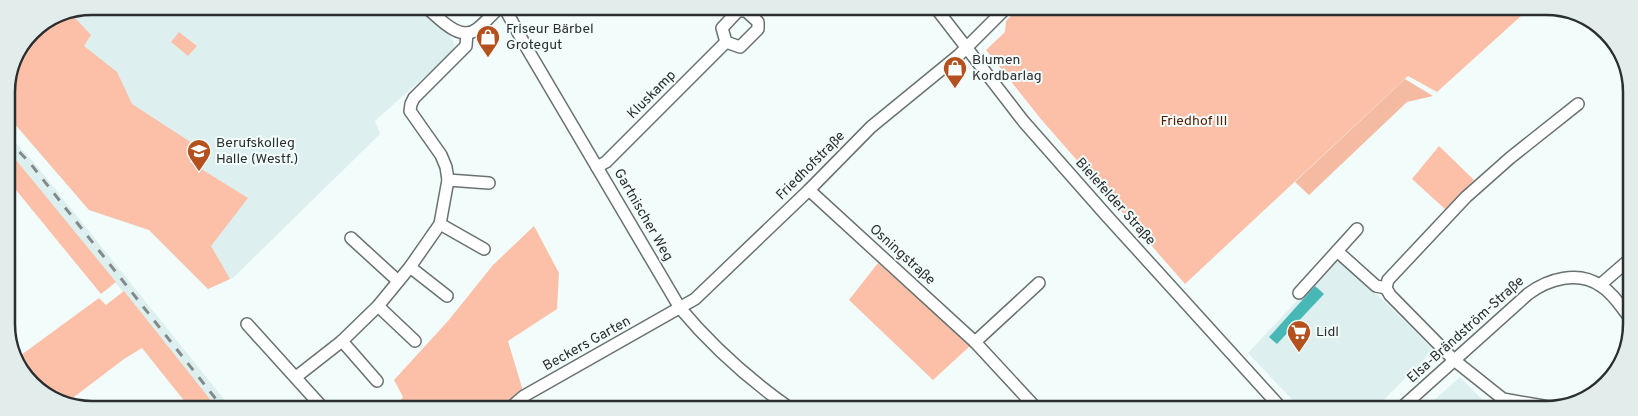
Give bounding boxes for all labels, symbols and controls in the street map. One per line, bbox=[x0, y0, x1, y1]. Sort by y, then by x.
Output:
place label: Friseur Bärbel Grotegut bbox=[506, 21, 594, 54]
shop icon: Friseur Bärbel Grotegut bbox=[475, 24, 501, 58]
place label: Blumen Kordbarlag bbox=[972, 52, 1042, 85]
shop icon: Blumen Kordbarlag bbox=[942, 55, 968, 89]
street label: Kluskamp bbox=[624, 67, 680, 123]
park label: Friedhof III bbox=[1161, 113, 1227, 130]
street label: Friedhofstraße bbox=[773, 128, 849, 204]
place label: Berufskolleg Halle (Westf.) bbox=[216, 135, 298, 168]
school or university icon: Berufskolleg Halle (Westf.) bbox=[186, 138, 212, 172]
street label: Bielefelder Straße bbox=[1071, 155, 1159, 249]
street label: Gartnischer Weg bbox=[610, 166, 676, 264]
street label: Osningstraße bbox=[866, 221, 938, 289]
street label: Elsa-Brändström-Straße bbox=[1404, 273, 1528, 387]
street label: Beckers Garten bbox=[540, 313, 634, 375]
supermarket icon: Lidl bbox=[1286, 319, 1312, 353]
place label: Lidl bbox=[1316, 324, 1339, 341]

